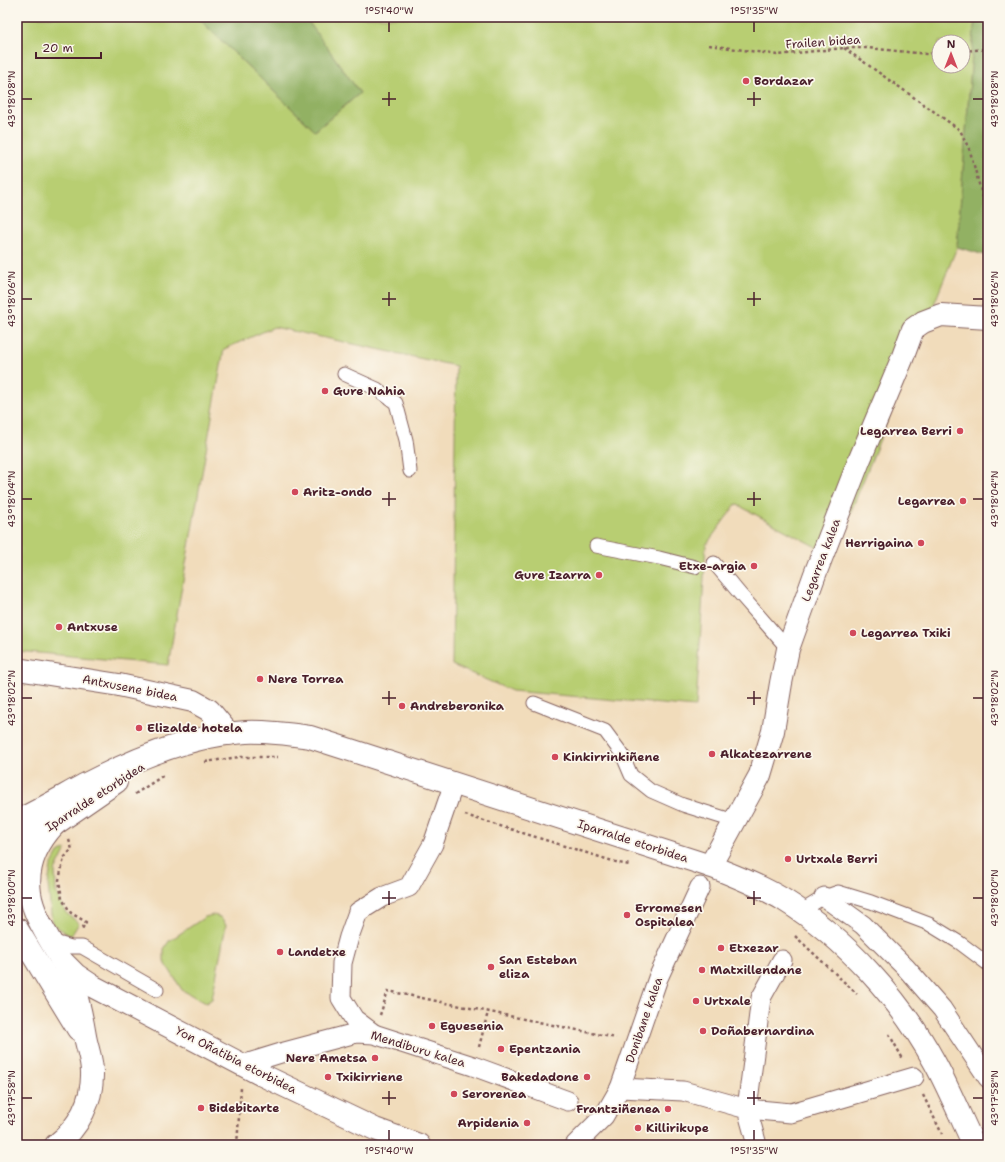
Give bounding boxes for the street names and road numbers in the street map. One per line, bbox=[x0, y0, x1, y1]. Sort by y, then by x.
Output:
street label: Frailen bidea bbox=[785, 31, 862, 53]
street label: Legarrea kalea bbox=[798, 516, 844, 604]
street label: Antxusene bidea bbox=[81, 671, 180, 705]
street label: Iparralde etorbidea bbox=[42, 759, 148, 835]
street label: Iparralde etorbidea bbox=[576, 816, 691, 867]
street label: Donibane kalea bbox=[622, 974, 666, 1065]
street label: Yon Oñatibia etorbidea bbox=[173, 1022, 300, 1098]
street label: Mendiburu kalea bbox=[369, 1027, 468, 1071]

